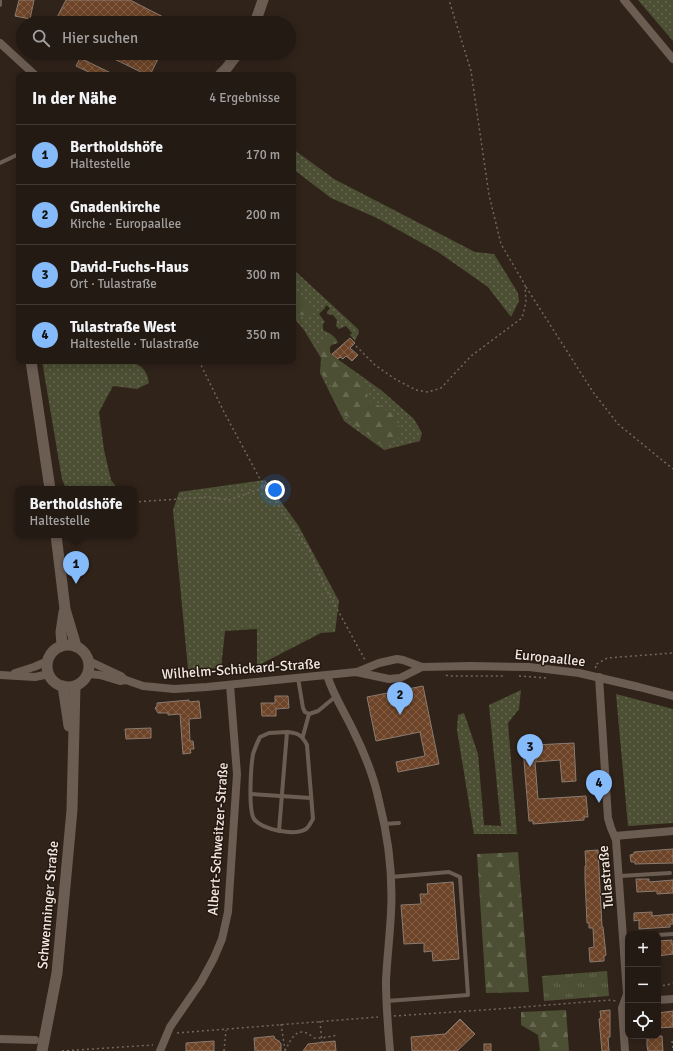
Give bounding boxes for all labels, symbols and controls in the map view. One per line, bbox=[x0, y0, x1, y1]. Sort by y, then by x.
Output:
search box bbox=[16, 16, 296, 60]
icon: search bbox=[30, 27, 52, 49]
text: Hier suchen bbox=[62, 29, 138, 47]
text: In der Nähe bbox=[32, 88, 117, 109]
text: 4 Ergebnisse bbox=[209, 90, 280, 106]
text: Bertholdshöfe bbox=[70, 138, 163, 156]
text: 1 bbox=[41, 147, 49, 163]
text: 170 m bbox=[246, 147, 280, 163]
text: Haltestelle bbox=[70, 156, 130, 172]
text: Gnadenkirche bbox=[70, 198, 160, 216]
text: 2 bbox=[41, 207, 49, 223]
text: 200 m bbox=[246, 207, 280, 223]
text: Kirche · Europaallee bbox=[70, 216, 181, 232]
text: David-Fuchs-Haus bbox=[70, 258, 189, 276]
text: 3 bbox=[41, 267, 49, 283]
text: 300 m bbox=[246, 267, 280, 283]
text: Ort · Tulastraße bbox=[70, 276, 157, 292]
text: Tulastraße West bbox=[70, 318, 176, 336]
text: 4 bbox=[41, 327, 49, 343]
text: 350 m bbox=[246, 327, 280, 343]
text: Haltestelle · Tulastraße bbox=[70, 336, 199, 352]
your location bbox=[265, 480, 285, 500]
popup bbox=[15, 486, 137, 538]
text: Bertholdshöfe bbox=[30, 495, 122, 513]
text: Haltestelle bbox=[30, 513, 90, 529]
pin: 1 bbox=[63, 551, 89, 584]
street label: Europaallee bbox=[514, 646, 586, 670]
street label: Wilhelm-Schickard-Straße bbox=[161, 655, 321, 683]
pin: 2 bbox=[387, 682, 413, 715]
pin: 3 bbox=[517, 734, 543, 767]
street label: Albert-Schweitzer-Straße bbox=[204, 762, 232, 916]
pin: 4 bbox=[586, 770, 612, 803]
street label: Schwenninger Straße bbox=[34, 840, 62, 970]
street label: Tulastraße bbox=[595, 845, 617, 909]
map controls bbox=[625, 931, 661, 1039]
button: + bbox=[625, 931, 661, 967]
button: − bbox=[625, 967, 661, 1003]
button: locate bbox=[625, 1003, 661, 1039]

